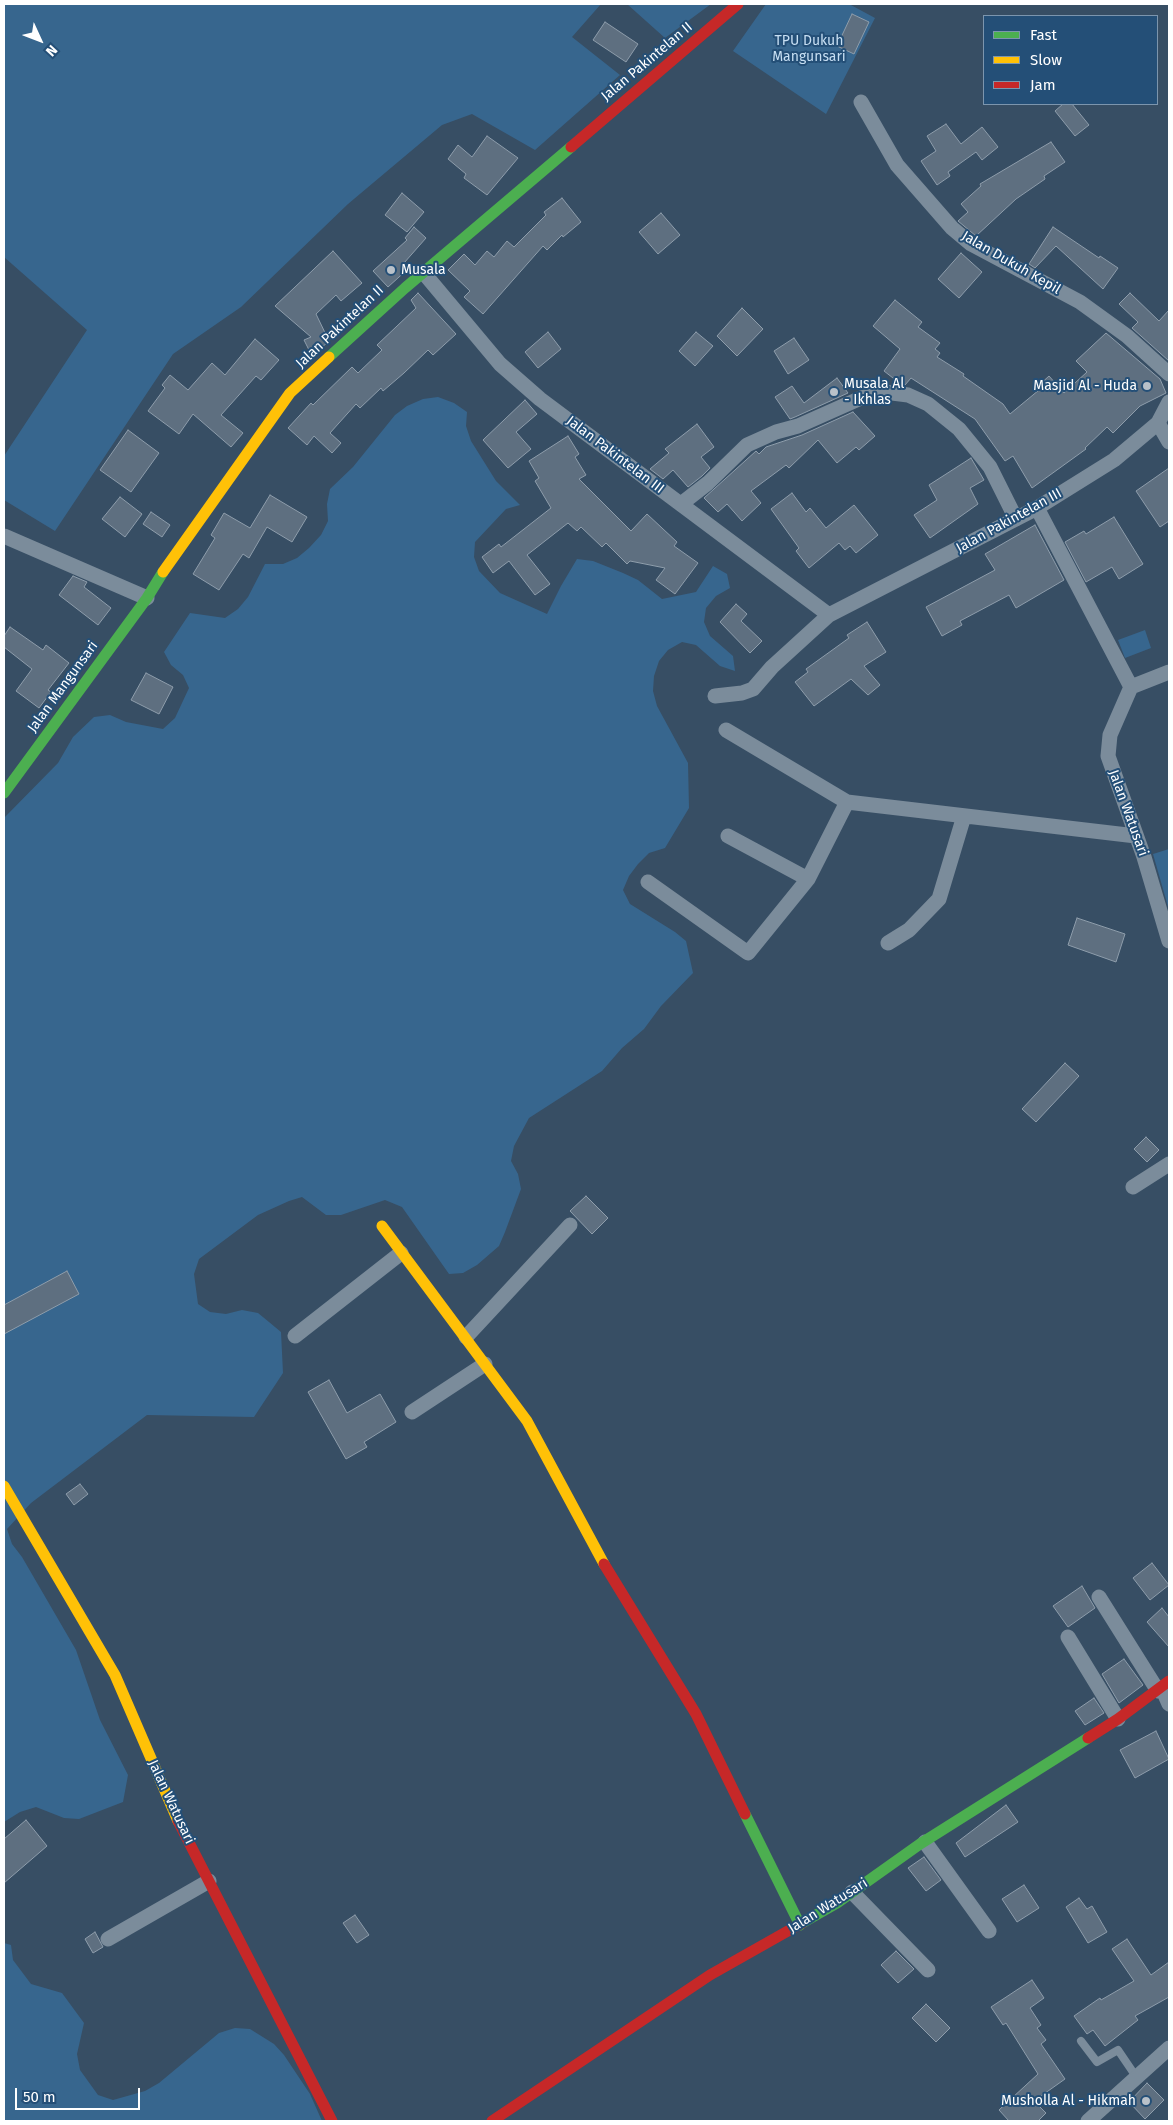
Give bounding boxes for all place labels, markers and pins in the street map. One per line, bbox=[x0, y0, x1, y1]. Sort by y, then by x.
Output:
place label: Musala bbox=[401, 262, 446, 278]
marker: Musala bbox=[385, 264, 397, 276]
place label: Musala Al - Ikhlas bbox=[844, 376, 904, 408]
place label: Masjid Al - Huda bbox=[1033, 378, 1137, 394]
marker: Masjid Al - Huda bbox=[1141, 380, 1153, 392]
marker: Musala Al - Ikhlas bbox=[828, 386, 840, 398]
place label: Musholla Al - Hikmah bbox=[1001, 2093, 1136, 2109]
marker: Musholla Al - Hikmah bbox=[1140, 2095, 1152, 2107]

